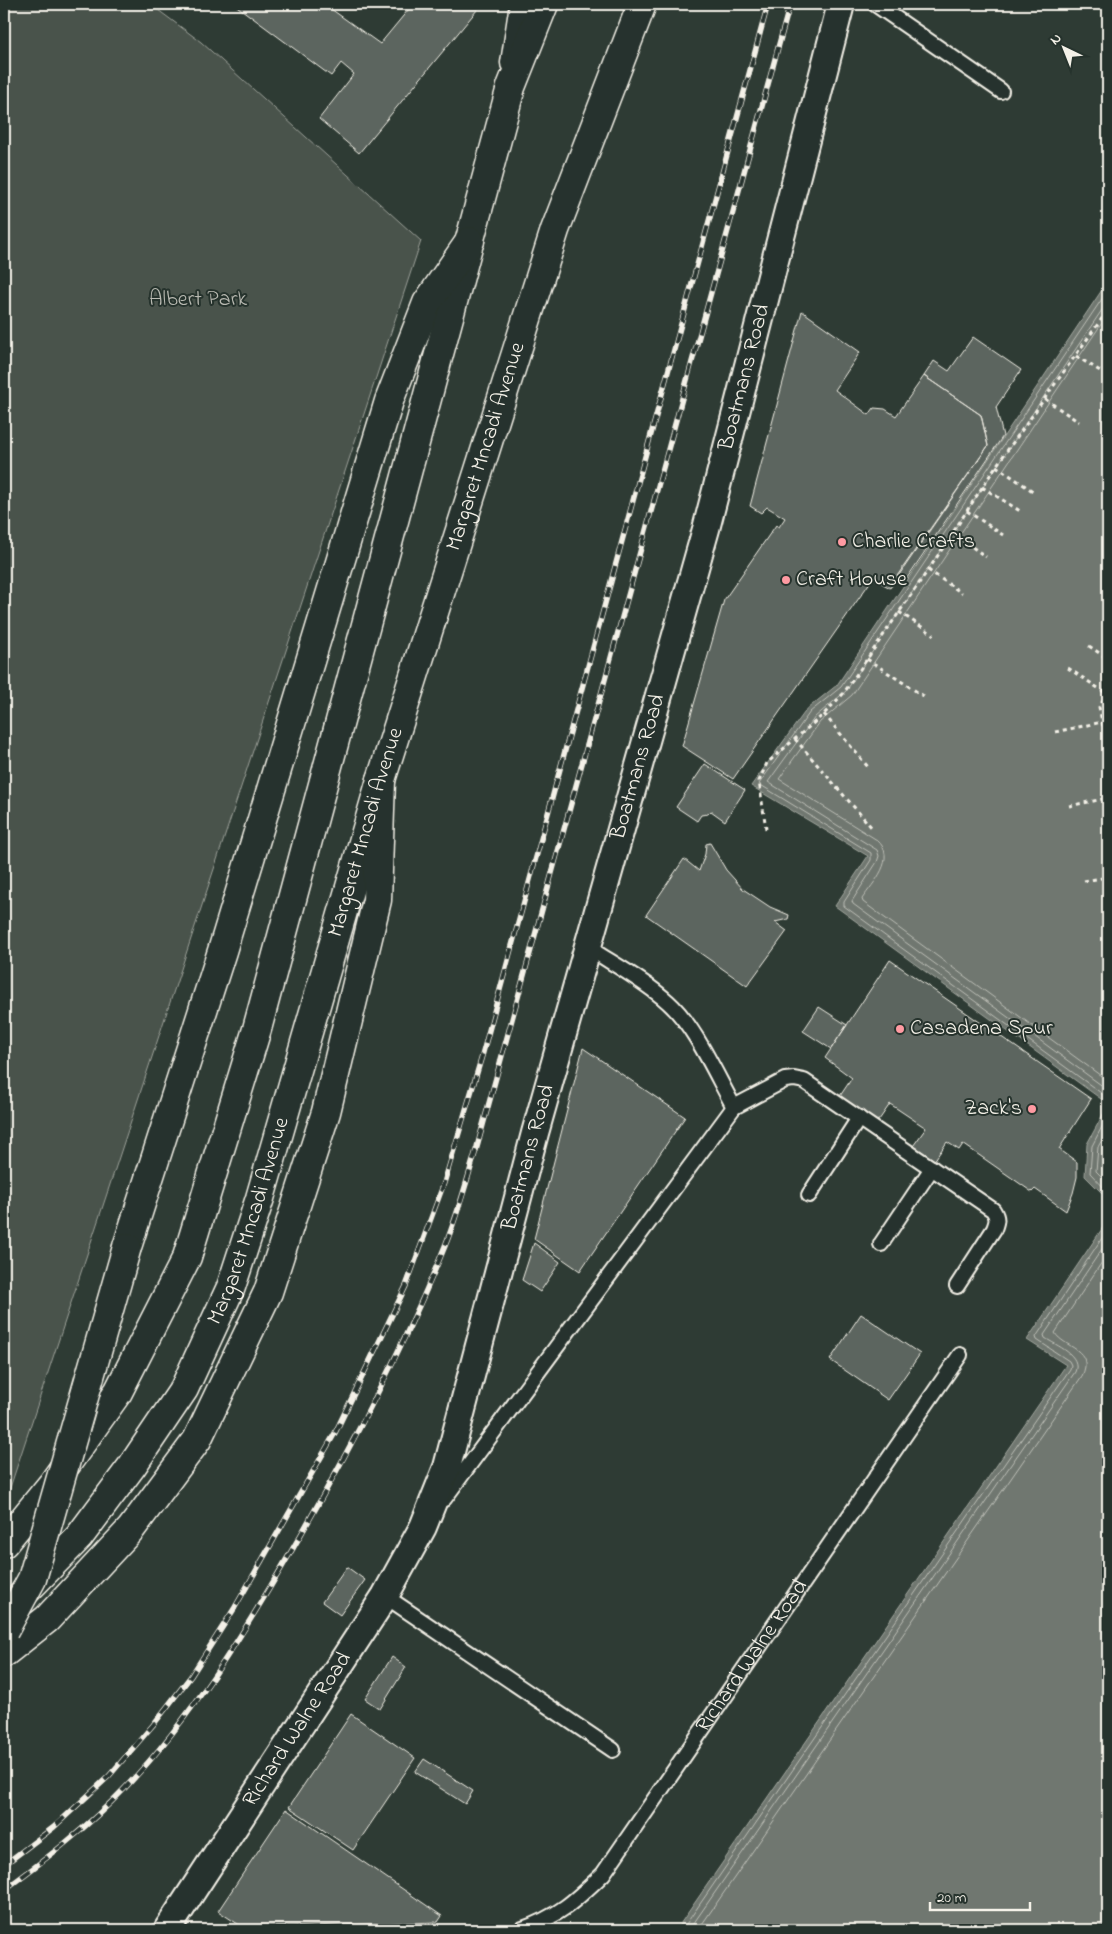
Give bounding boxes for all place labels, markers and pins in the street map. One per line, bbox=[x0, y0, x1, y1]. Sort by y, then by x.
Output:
place label: Charlie Crafts bbox=[852, 526, 975, 558]
marker: Charlie Crafts bbox=[836, 536, 848, 548]
place label: Craft House bbox=[796, 564, 907, 596]
marker: Craft House bbox=[780, 574, 792, 586]
place label: Casadena Spur bbox=[910, 1013, 1053, 1045]
marker: Casadena Spur bbox=[894, 1023, 906, 1035]
place label: Zack's bbox=[965, 1093, 1022, 1125]
marker: Zack's bbox=[1026, 1103, 1038, 1115]

